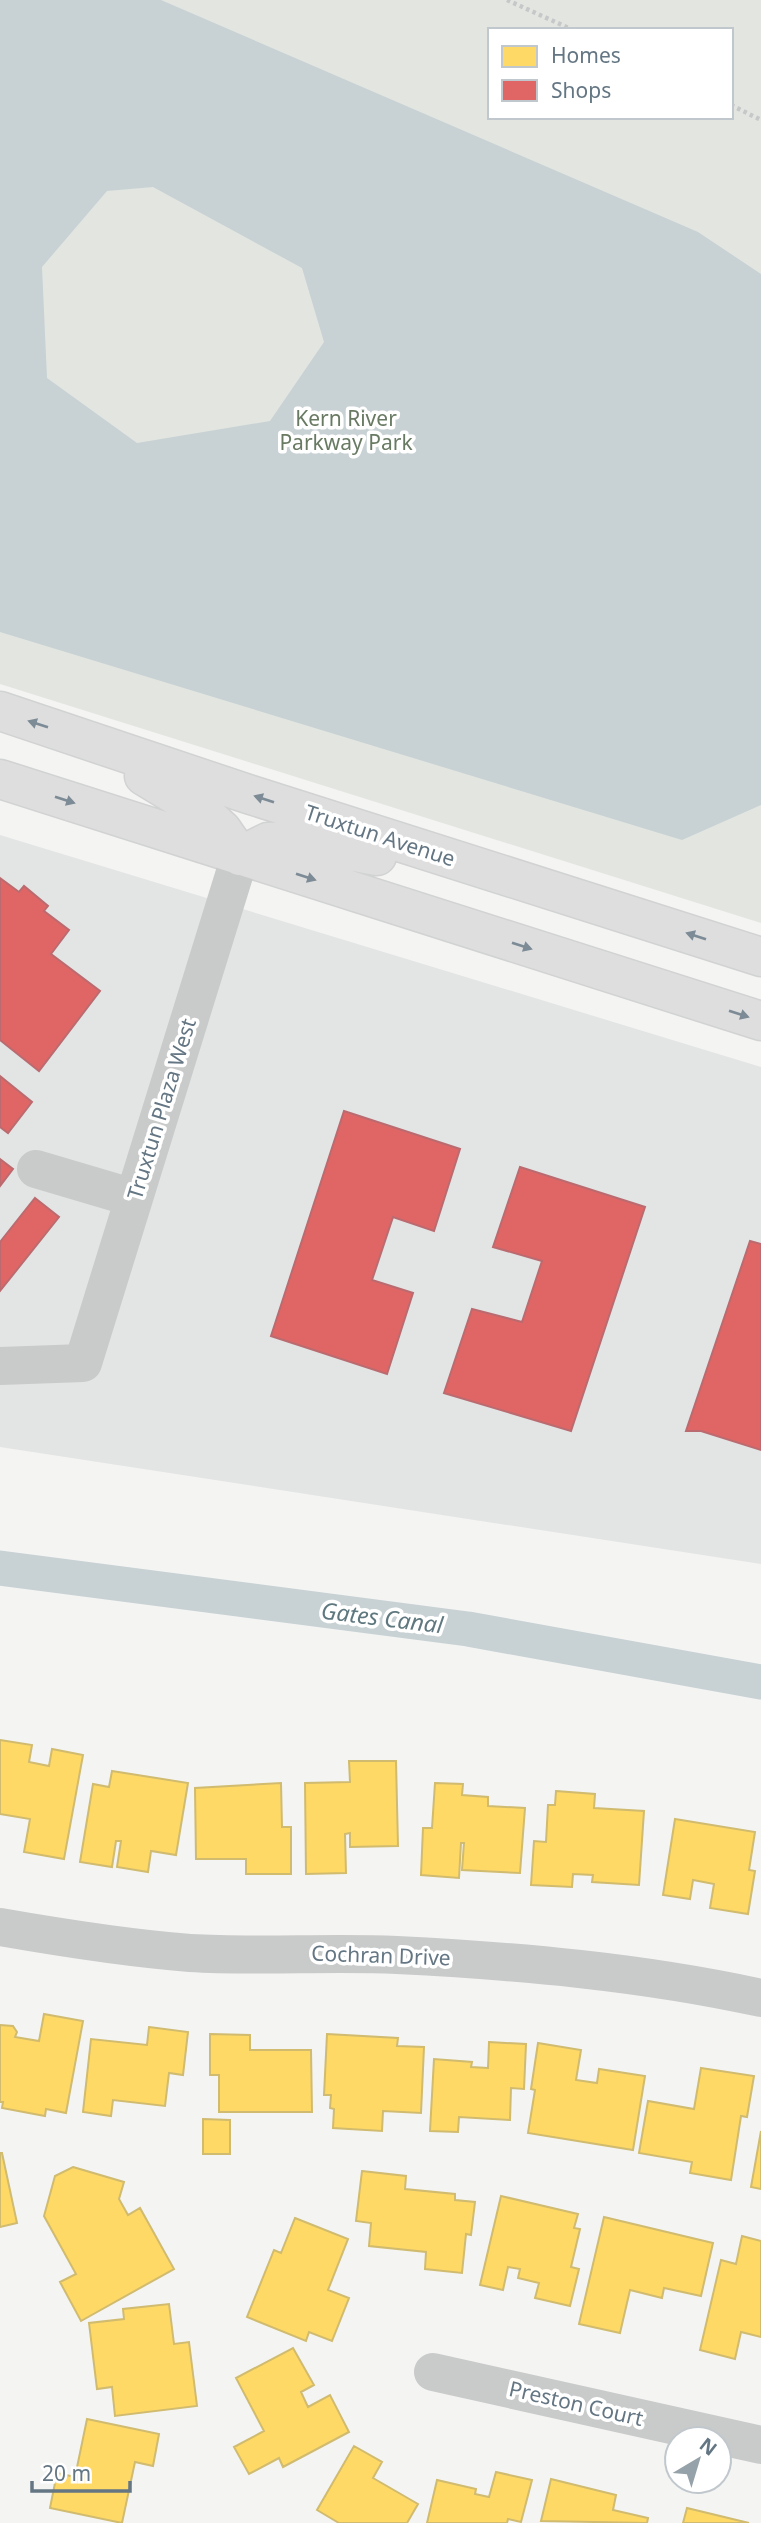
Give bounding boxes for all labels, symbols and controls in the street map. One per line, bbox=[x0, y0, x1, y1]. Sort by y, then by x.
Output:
legend bbox=[488, 28, 733, 119]
text: Homes bbox=[551, 41, 621, 69]
text: Shops bbox=[551, 76, 611, 104]
park label: Kern River Parkway Park bbox=[279, 404, 413, 456]
one-way arrow bbox=[28, 718, 49, 729]
one-way arrow bbox=[253, 793, 274, 803]
one-way arrow bbox=[55, 795, 76, 806]
street label: Truxtun Avenue bbox=[302, 798, 459, 872]
one-way arrow bbox=[295, 872, 316, 883]
one-way arrow bbox=[685, 930, 706, 941]
one-way arrow bbox=[512, 941, 533, 951]
one-way arrow bbox=[729, 1010, 750, 1020]
street label: Truxtun Plaza West bbox=[120, 1014, 202, 1203]
water label: Gates Canal bbox=[319, 1594, 446, 1640]
street label: Cochran Drive bbox=[311, 1939, 451, 1971]
street label: Preston Court bbox=[506, 2374, 646, 2432]
north arrow bbox=[663, 2425, 733, 2495]
text: N bbox=[694, 2432, 723, 2462]
scale bar bbox=[32, 2450, 130, 2494]
text: 20 m bbox=[42, 2459, 91, 2487]

